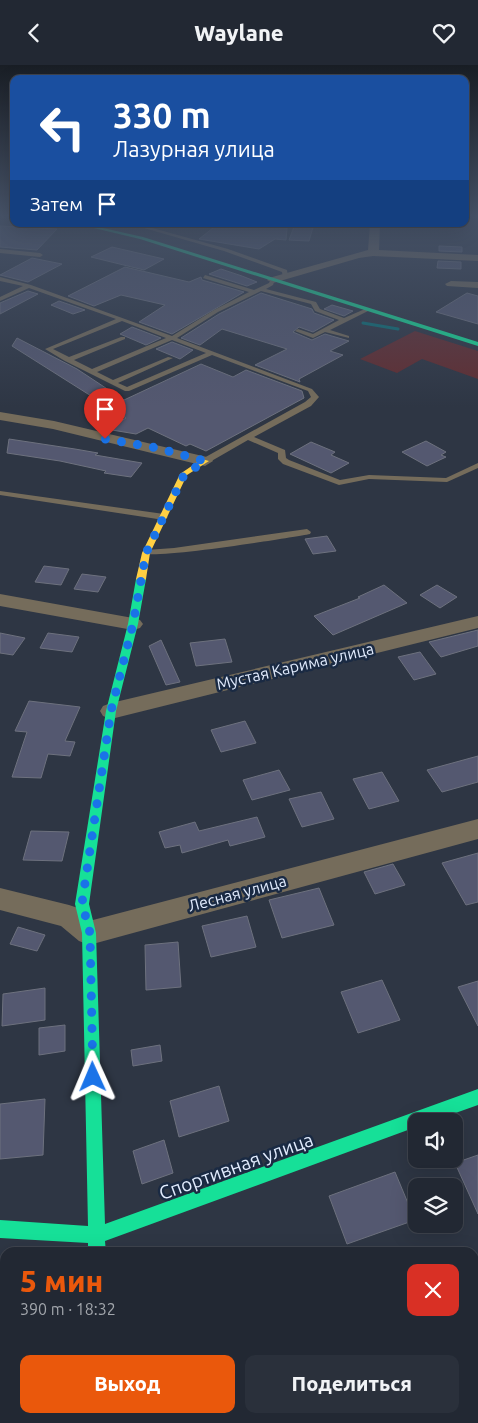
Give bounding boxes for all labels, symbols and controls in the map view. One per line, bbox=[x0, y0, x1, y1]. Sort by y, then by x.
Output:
icon: back bbox=[20, 19, 48, 47]
icon: heart bbox=[430, 19, 458, 47]
text: Waylane bbox=[194, 20, 284, 45]
icon: left bbox=[30, 95, 95, 160]
text: 330 m bbox=[113, 95, 211, 135]
text: Лазурная улица bbox=[113, 136, 275, 161]
icon: arrive bbox=[93, 190, 121, 218]
text: Затем bbox=[30, 193, 83, 215]
pin bbox=[84, 388, 126, 439]
icon: arrive bbox=[91, 395, 119, 423]
street label: Мустая Карима улица bbox=[215, 639, 375, 693]
street label: Лесная улица bbox=[186, 871, 288, 915]
position arrow bbox=[66, 1050, 118, 1102]
map controls bbox=[408, 1113, 463, 1233]
button: sound bbox=[408, 1113, 463, 1168]
street label: Спортивная улица bbox=[156, 1128, 316, 1204]
button: layers bbox=[408, 1178, 463, 1233]
text: 5 мин bbox=[20, 1264, 103, 1298]
button: close bbox=[407, 1264, 459, 1316]
text: 390 m · 18:32 bbox=[20, 1300, 116, 1318]
button: Выход bbox=[20, 1355, 235, 1413]
button: Поделиться bbox=[245, 1355, 459, 1413]

